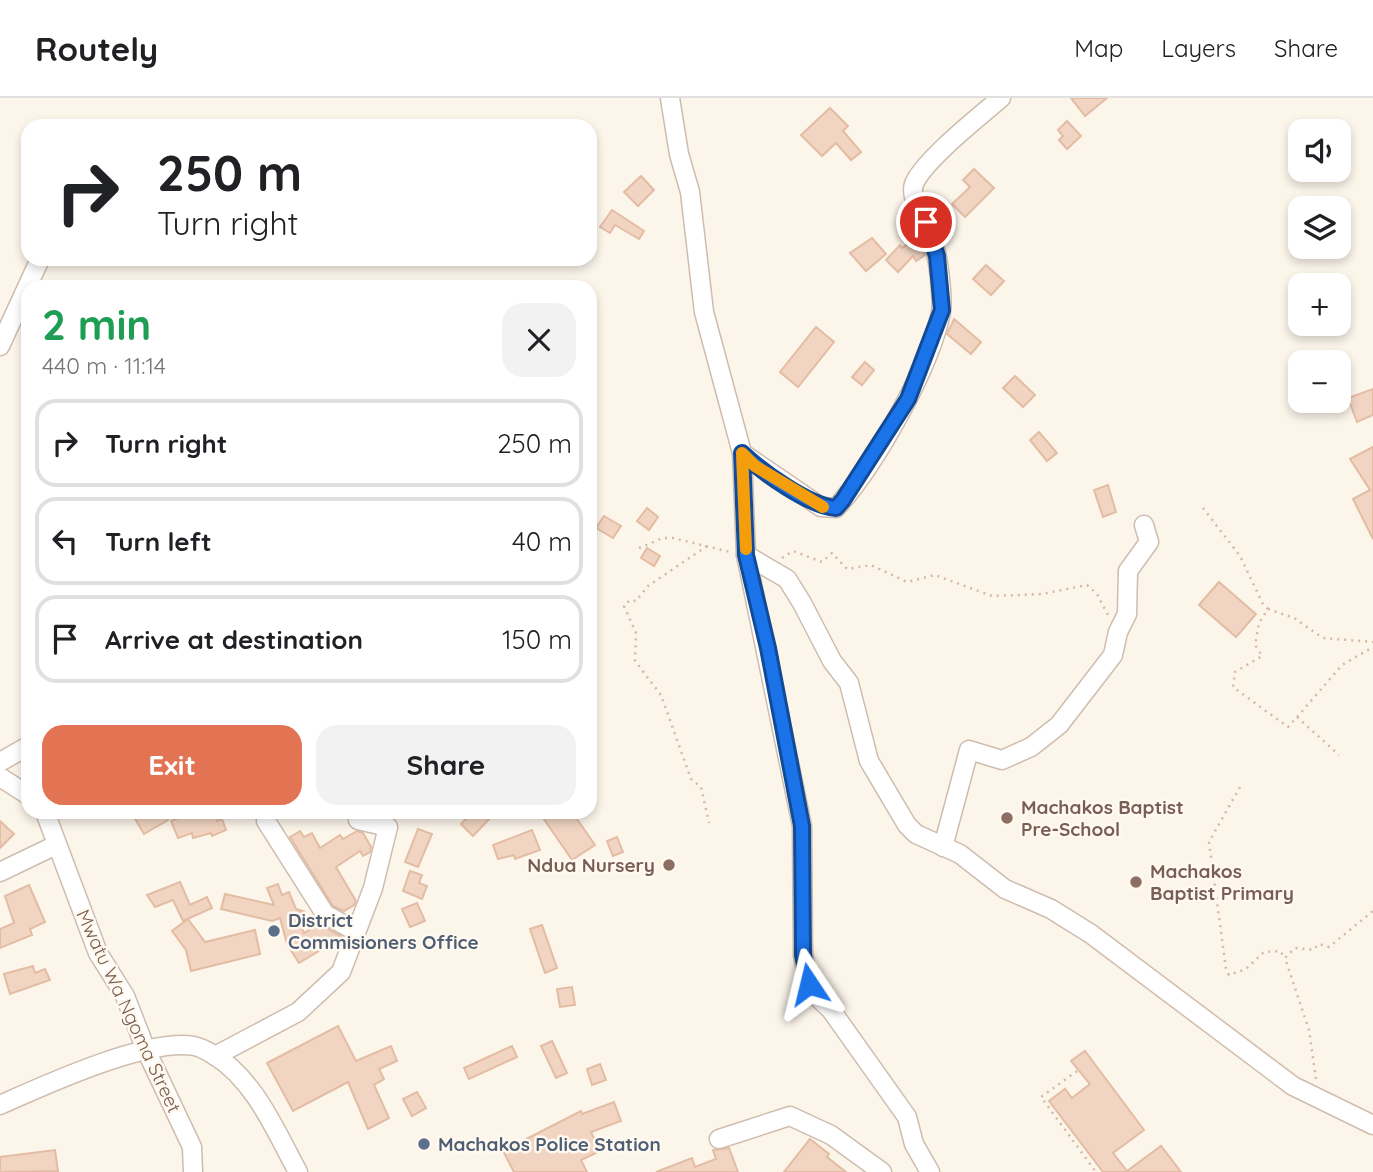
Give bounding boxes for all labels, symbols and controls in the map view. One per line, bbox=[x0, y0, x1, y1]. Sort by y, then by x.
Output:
text: Routely bbox=[35, 28, 158, 69]
text: Map bbox=[1074, 33, 1123, 63]
text: Layers bbox=[1161, 33, 1236, 63]
text: Share bbox=[1274, 33, 1338, 63]
map controls bbox=[1288, 119, 1351, 413]
button: sound bbox=[1288, 119, 1351, 182]
text: 250 m bbox=[157, 142, 302, 203]
icon: right bbox=[42, 147, 133, 238]
pin bbox=[896, 192, 956, 252]
button: layers bbox=[1288, 196, 1351, 259]
text: Turn right bbox=[157, 203, 298, 243]
icon: arrive bbox=[907, 203, 945, 241]
button: + bbox=[1288, 273, 1351, 336]
text: 2 min bbox=[42, 298, 151, 351]
button: close bbox=[502, 303, 576, 377]
button: − bbox=[1288, 350, 1351, 413]
text: 440 m · 11:14 bbox=[42, 351, 166, 380]
icon: right bbox=[46, 424, 84, 462]
text: Turn right bbox=[105, 427, 227, 460]
text: 250 m bbox=[497, 427, 572, 460]
icon: left bbox=[46, 522, 84, 560]
text: Turn left bbox=[105, 525, 212, 558]
text: 40 m bbox=[512, 525, 572, 558]
icon: arrive bbox=[46, 620, 84, 658]
text: Arrive at destination bbox=[105, 623, 363, 656]
text: 150 m bbox=[502, 623, 572, 656]
button: Exit bbox=[42, 725, 302, 805]
button: Share bbox=[316, 725, 576, 805]
place label: Machakos Baptist Pre-School bbox=[1021, 795, 1184, 841]
marker: Machakos Baptist Pre-School bbox=[999, 810, 1015, 826]
place label: Ndua Nursery bbox=[527, 853, 655, 877]
marker: Ndua Nursery bbox=[661, 857, 677, 873]
place label: Machakos Baptist Primary bbox=[1150, 859, 1294, 905]
marker: Machakos Baptist Primary bbox=[1128, 874, 1144, 890]
street label: Mwatu Wa Ngoma Street bbox=[71, 905, 187, 1117]
place label: District Commisioners Office bbox=[288, 908, 479, 954]
marker: District Commisioners Office bbox=[266, 923, 282, 939]
position arrow bbox=[772, 947, 846, 1021]
place label: Machakos Police Station bbox=[438, 1132, 661, 1156]
marker: Machakos Police Station bbox=[416, 1136, 432, 1152]

